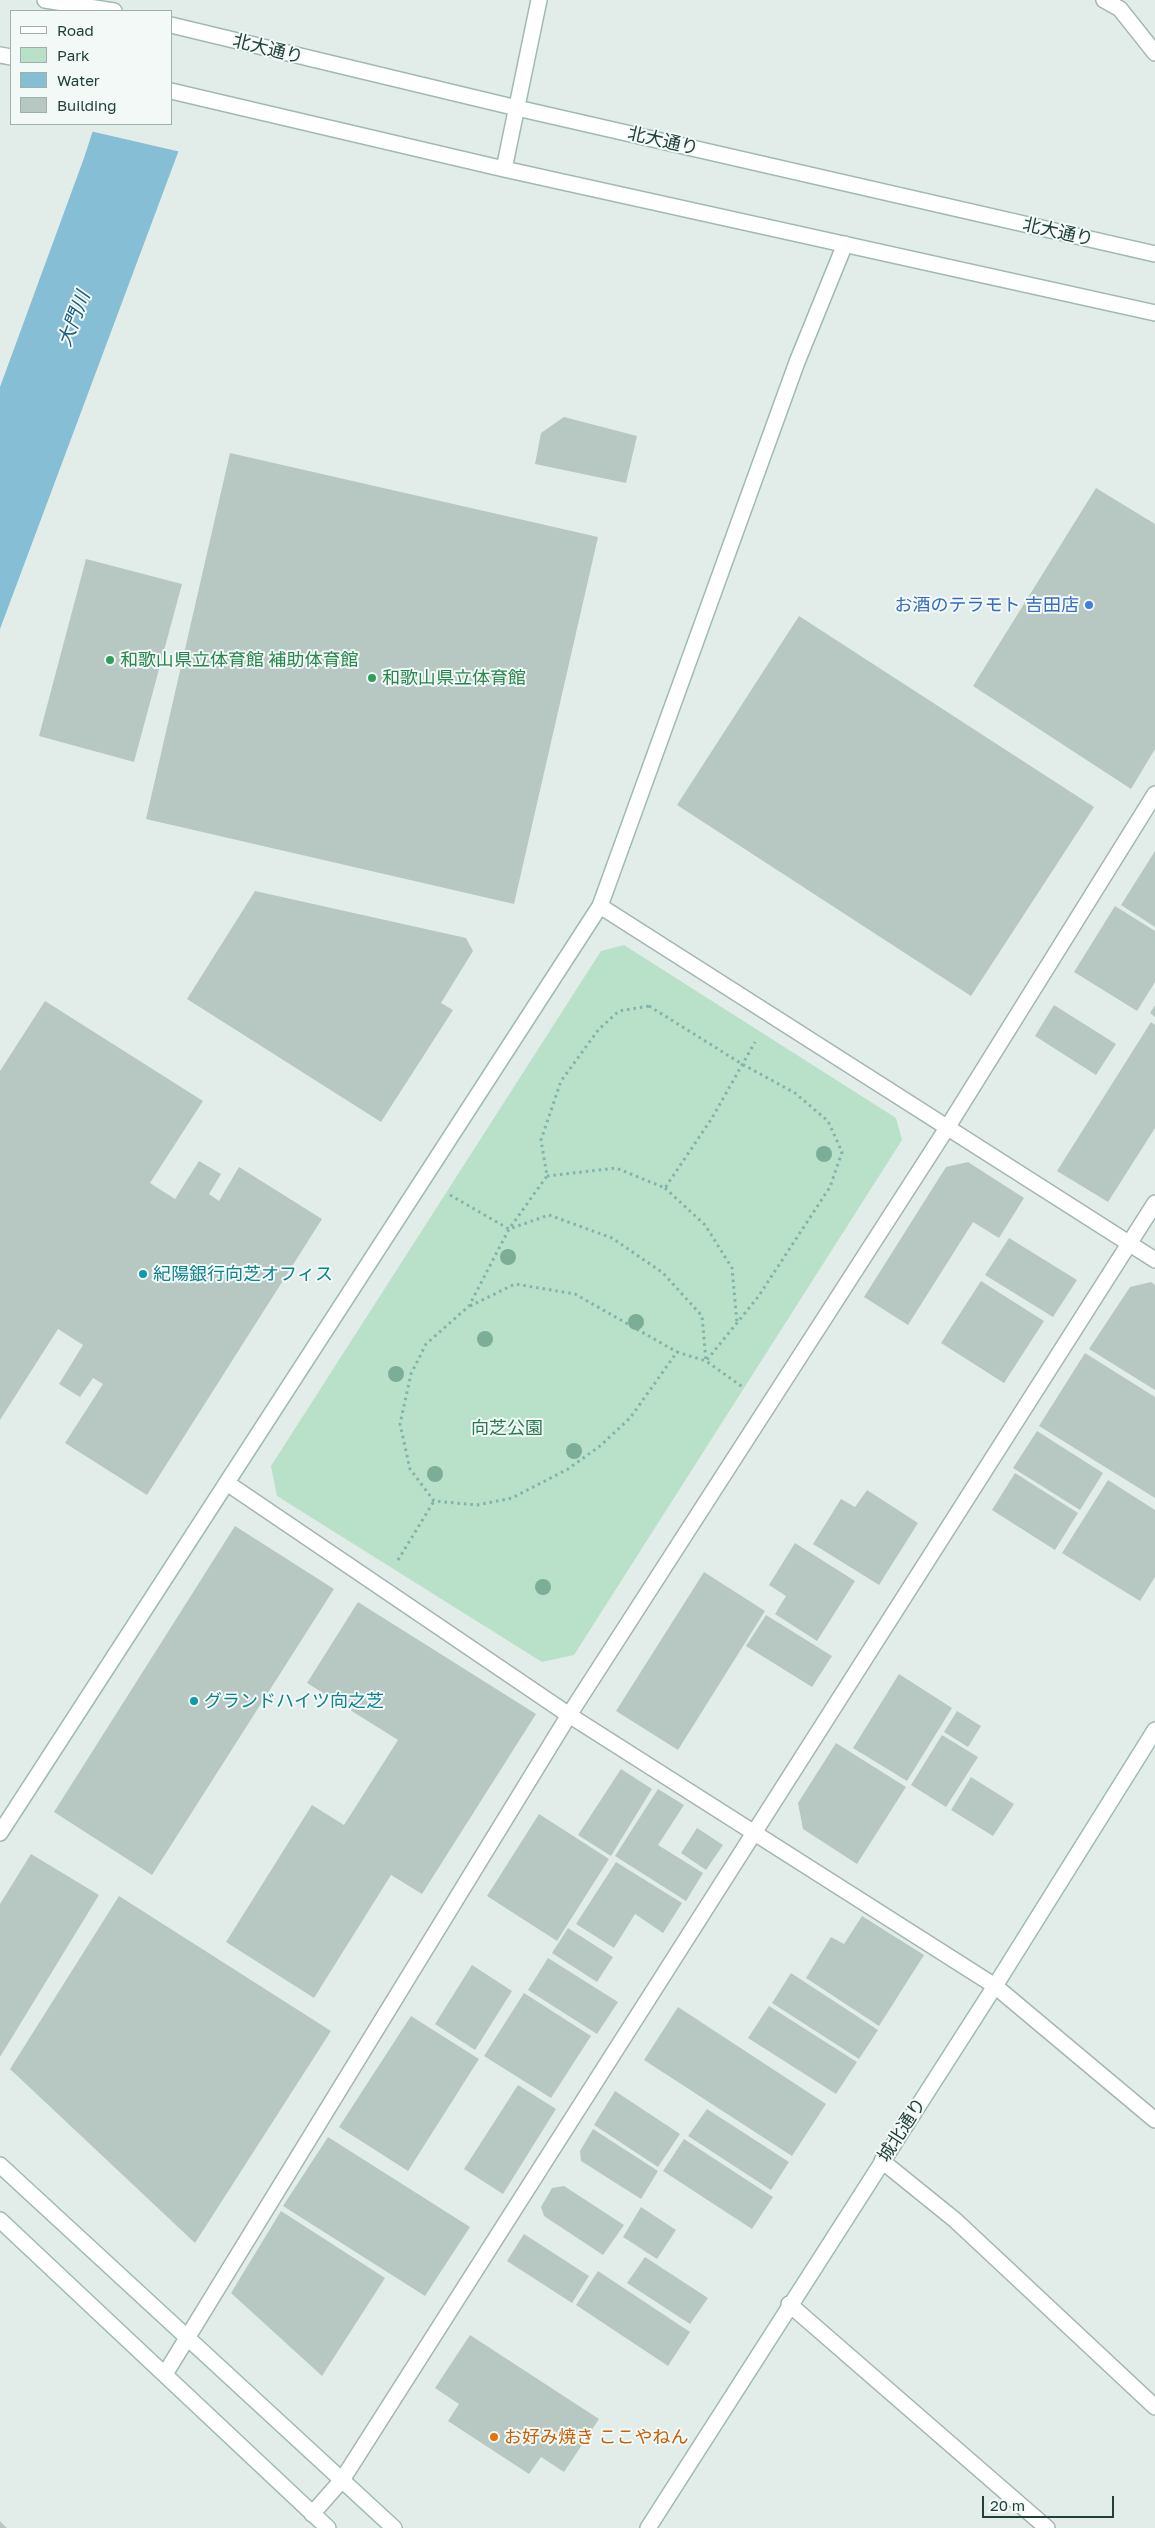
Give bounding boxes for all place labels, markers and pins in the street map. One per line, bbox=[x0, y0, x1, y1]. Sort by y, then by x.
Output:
place label: お酒のテラモト 吉田店 bbox=[895, 594, 1079, 616]
marker: お酒のテラモト 吉田店 bbox=[1083, 599, 1095, 611]
place label: 和歌山県立体育館 補助体育館 bbox=[120, 649, 358, 671]
marker: 和歌山県立体育館 補助体育館 bbox=[104, 654, 116, 666]
place label: 和歌山県立体育館 bbox=[382, 667, 526, 689]
marker: 和歌山県立体育館 bbox=[366, 672, 378, 684]
place label: 紀陽銀行向芝オフィス bbox=[153, 1263, 333, 1285]
marker: 紀陽銀行向芝オフィス bbox=[137, 1268, 149, 1280]
place label: グランドハイツ向之芝 bbox=[204, 1690, 384, 1712]
marker: グランドハイツ向之芝 bbox=[188, 1695, 200, 1707]
place label: お好み焼き ここやねん bbox=[504, 2426, 688, 2448]
marker: お好み焼き ここやねん bbox=[488, 2431, 500, 2443]

